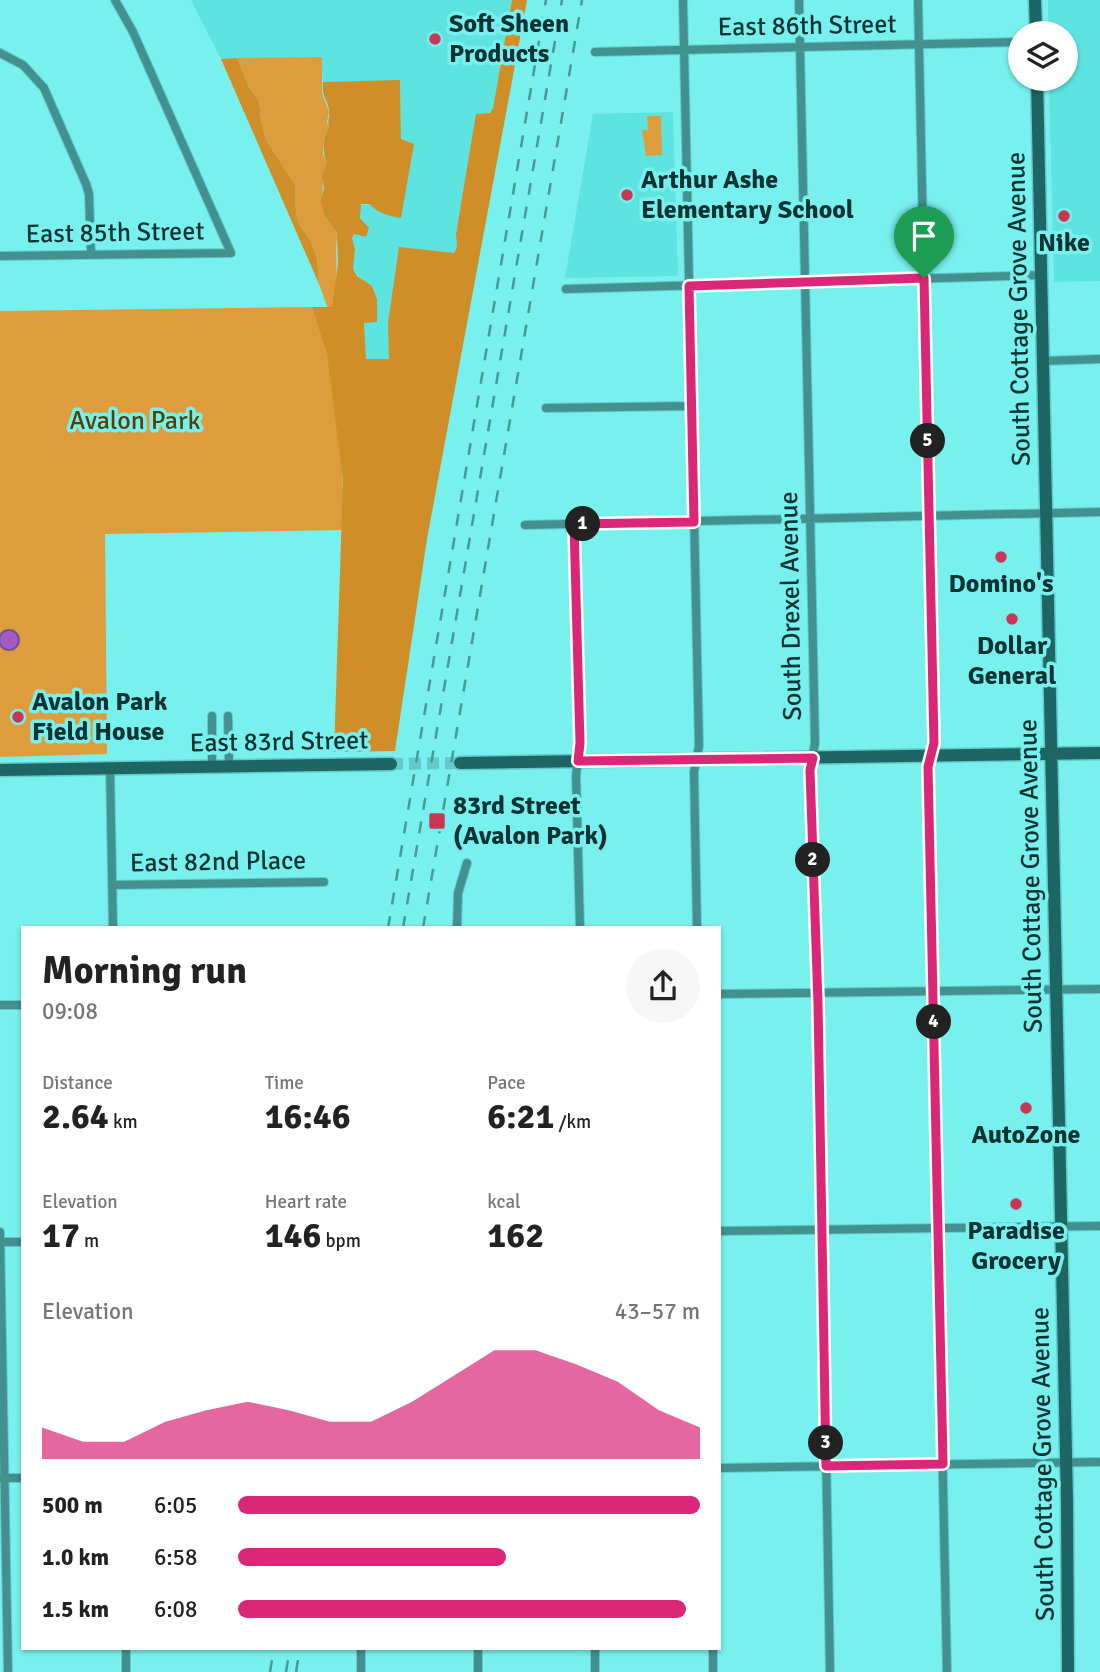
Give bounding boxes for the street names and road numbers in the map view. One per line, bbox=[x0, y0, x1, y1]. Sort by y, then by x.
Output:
street label: East 86th Street bbox=[717, 8, 897, 44]
street label: South Cottage Grove Avenue bbox=[1000, 152, 1038, 466]
street label: East 85th Street bbox=[25, 215, 205, 251]
street label: South Drexel Avenue bbox=[773, 491, 809, 721]
street label: South Cottage Grove Avenue bbox=[1012, 719, 1050, 1033]
street label: East 83rd Street bbox=[189, 724, 369, 760]
street label: East 82nd Place bbox=[130, 844, 306, 880]
street label: South Cottage Grove Avenue bbox=[1024, 1307, 1062, 1621]

